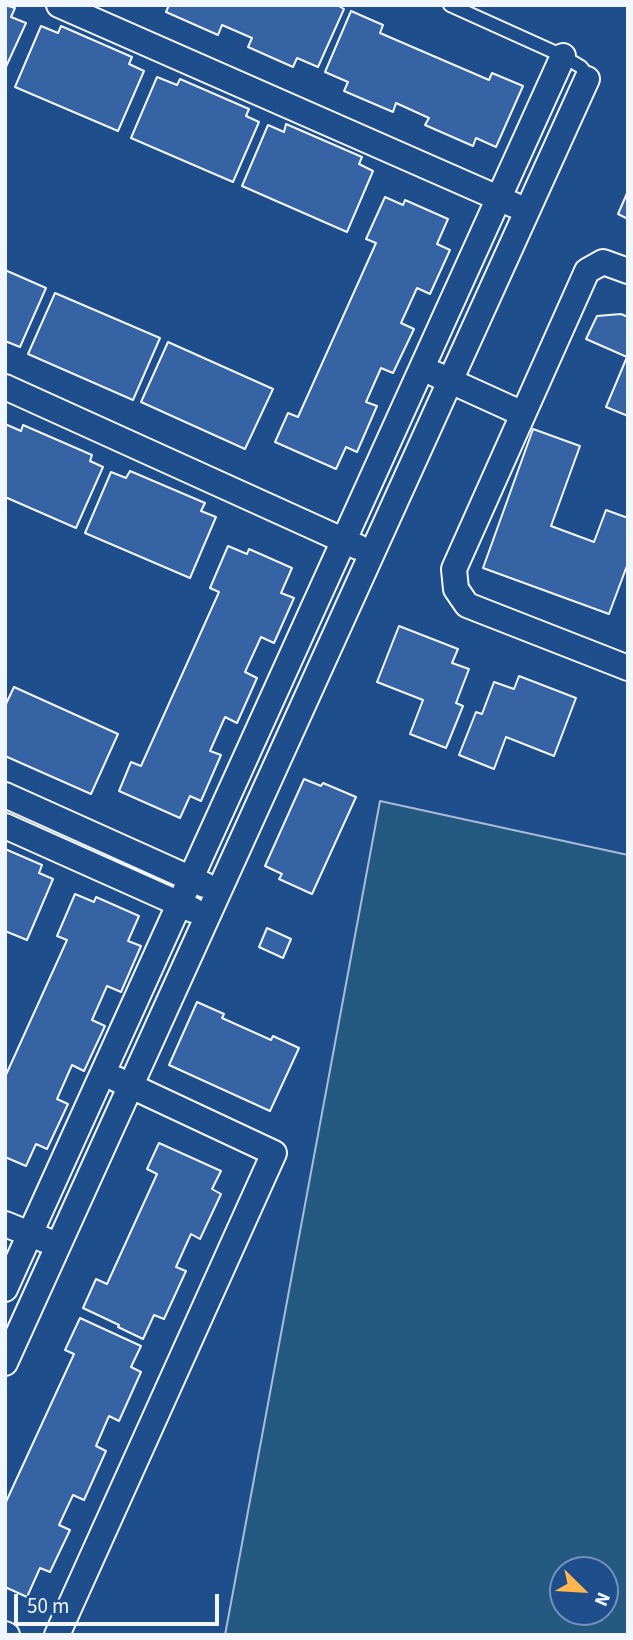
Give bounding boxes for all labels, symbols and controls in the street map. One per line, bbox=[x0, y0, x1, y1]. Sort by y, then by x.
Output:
north arrow bbox=[549, 1556, 619, 1626]
scale bar bbox=[18, 1580, 222, 1624]
text: N bbox=[587, 1588, 617, 1610]
text: 50 m bbox=[27, 1591, 69, 1621]

